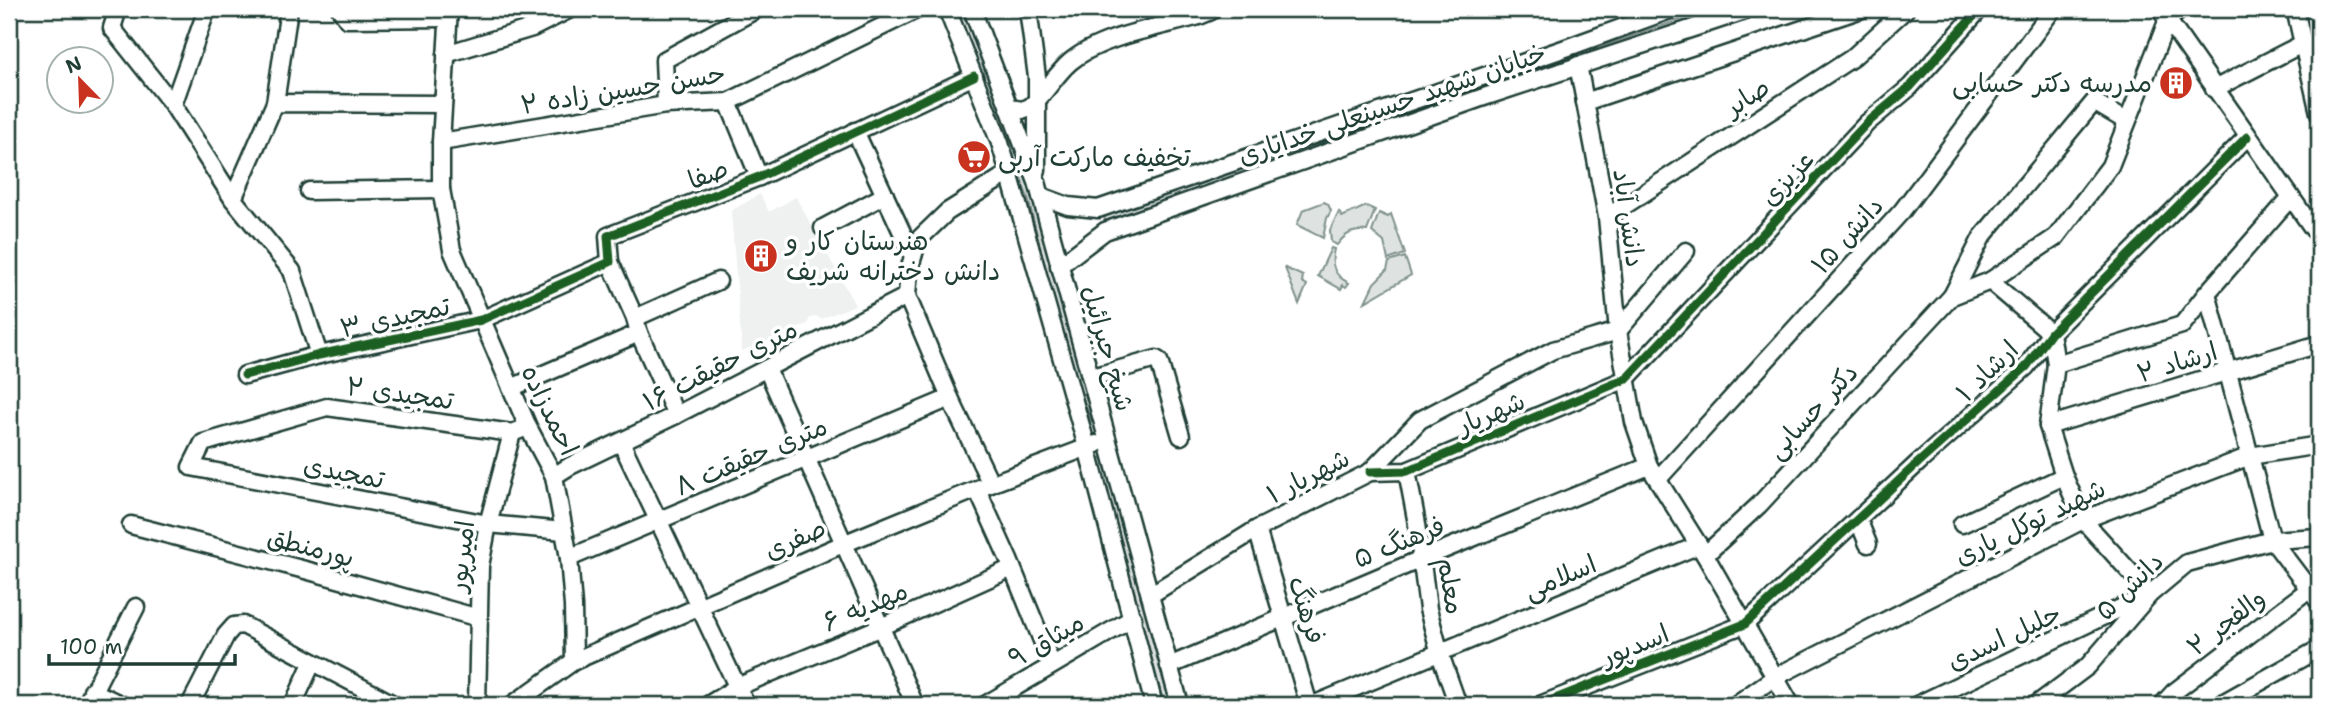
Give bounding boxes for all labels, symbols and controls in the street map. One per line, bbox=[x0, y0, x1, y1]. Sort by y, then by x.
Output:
street label: خیابان شهید حسینعلی خدایاری bbox=[1233, 34, 1551, 173]
north arrow bbox=[46, 46, 116, 116]
text: N bbox=[62, 50, 85, 79]
street label: حسن حسین زاده ۲ bbox=[518, 55, 728, 122]
building icon: مدرسه دکتر حسابی bbox=[2157, 64, 2195, 102]
place label: مدرسه دکتر حسابی bbox=[1952, 65, 2152, 100]
street label: صابر bbox=[1716, 69, 1776, 125]
supermarket icon: تخفیف مارکت آربی bbox=[955, 138, 993, 176]
place label: تخفیف مارکت آربی bbox=[998, 139, 1191, 174]
street label: عزیزی bbox=[1752, 142, 1821, 213]
street label: صفا bbox=[683, 150, 733, 197]
street label: دانش آباد bbox=[1605, 167, 1654, 269]
street label: دانش ۱۵ bbox=[1803, 188, 1891, 281]
place label: هنرستان کار و دانش دخترانه شریف bbox=[784, 223, 1000, 288]
building icon: هنرستان کار و دانش دخترانه شریف bbox=[742, 237, 780, 275]
street label: شیخ جبرائیل bbox=[1073, 281, 1143, 415]
street label: تمجیدی ۳ bbox=[337, 288, 454, 345]
street label: ۱۶ متری حقیقت bbox=[636, 311, 803, 419]
street label: ارشاد ۱ bbox=[1948, 332, 2026, 409]
street label: ارشاد ۲ bbox=[2132, 333, 2221, 390]
street label: دکتر حسابی bbox=[1758, 355, 1865, 466]
street label: احمدزاده bbox=[513, 359, 587, 461]
street label: تمجیدی ۲ bbox=[344, 368, 456, 417]
street label: شهریار bbox=[1450, 383, 1530, 443]
street label: ۸ متری حقیقت bbox=[669, 408, 832, 503]
street label: شهریار ۱ bbox=[1260, 440, 1355, 511]
street label: تمجیدی bbox=[301, 447, 388, 497]
street label: شهید توکل یاری bbox=[1948, 470, 2111, 573]
street label: فرهنگ ۵ bbox=[1348, 507, 1450, 576]
street label: صفری bbox=[758, 510, 831, 568]
street label: پورمنطق bbox=[264, 518, 358, 575]
street label: امیرپور bbox=[439, 518, 482, 596]
street label: دانش ۵ bbox=[2087, 544, 2170, 627]
street label: اسلامی bbox=[1518, 546, 1602, 607]
street label: معلم bbox=[1427, 555, 1473, 617]
street label: مهدیه ۶ bbox=[817, 572, 913, 639]
street label: فرهنگ bbox=[1281, 572, 1334, 648]
street label: والفجر ۲ bbox=[2179, 580, 2272, 663]
street label: جلیل اسدی bbox=[1941, 595, 2067, 678]
street label: میثاق ۹ bbox=[1001, 604, 1090, 675]
street label: اسدپور bbox=[1594, 615, 1674, 675]
scale bar bbox=[49, 623, 234, 667]
text: 100 m bbox=[60, 633, 123, 661]

